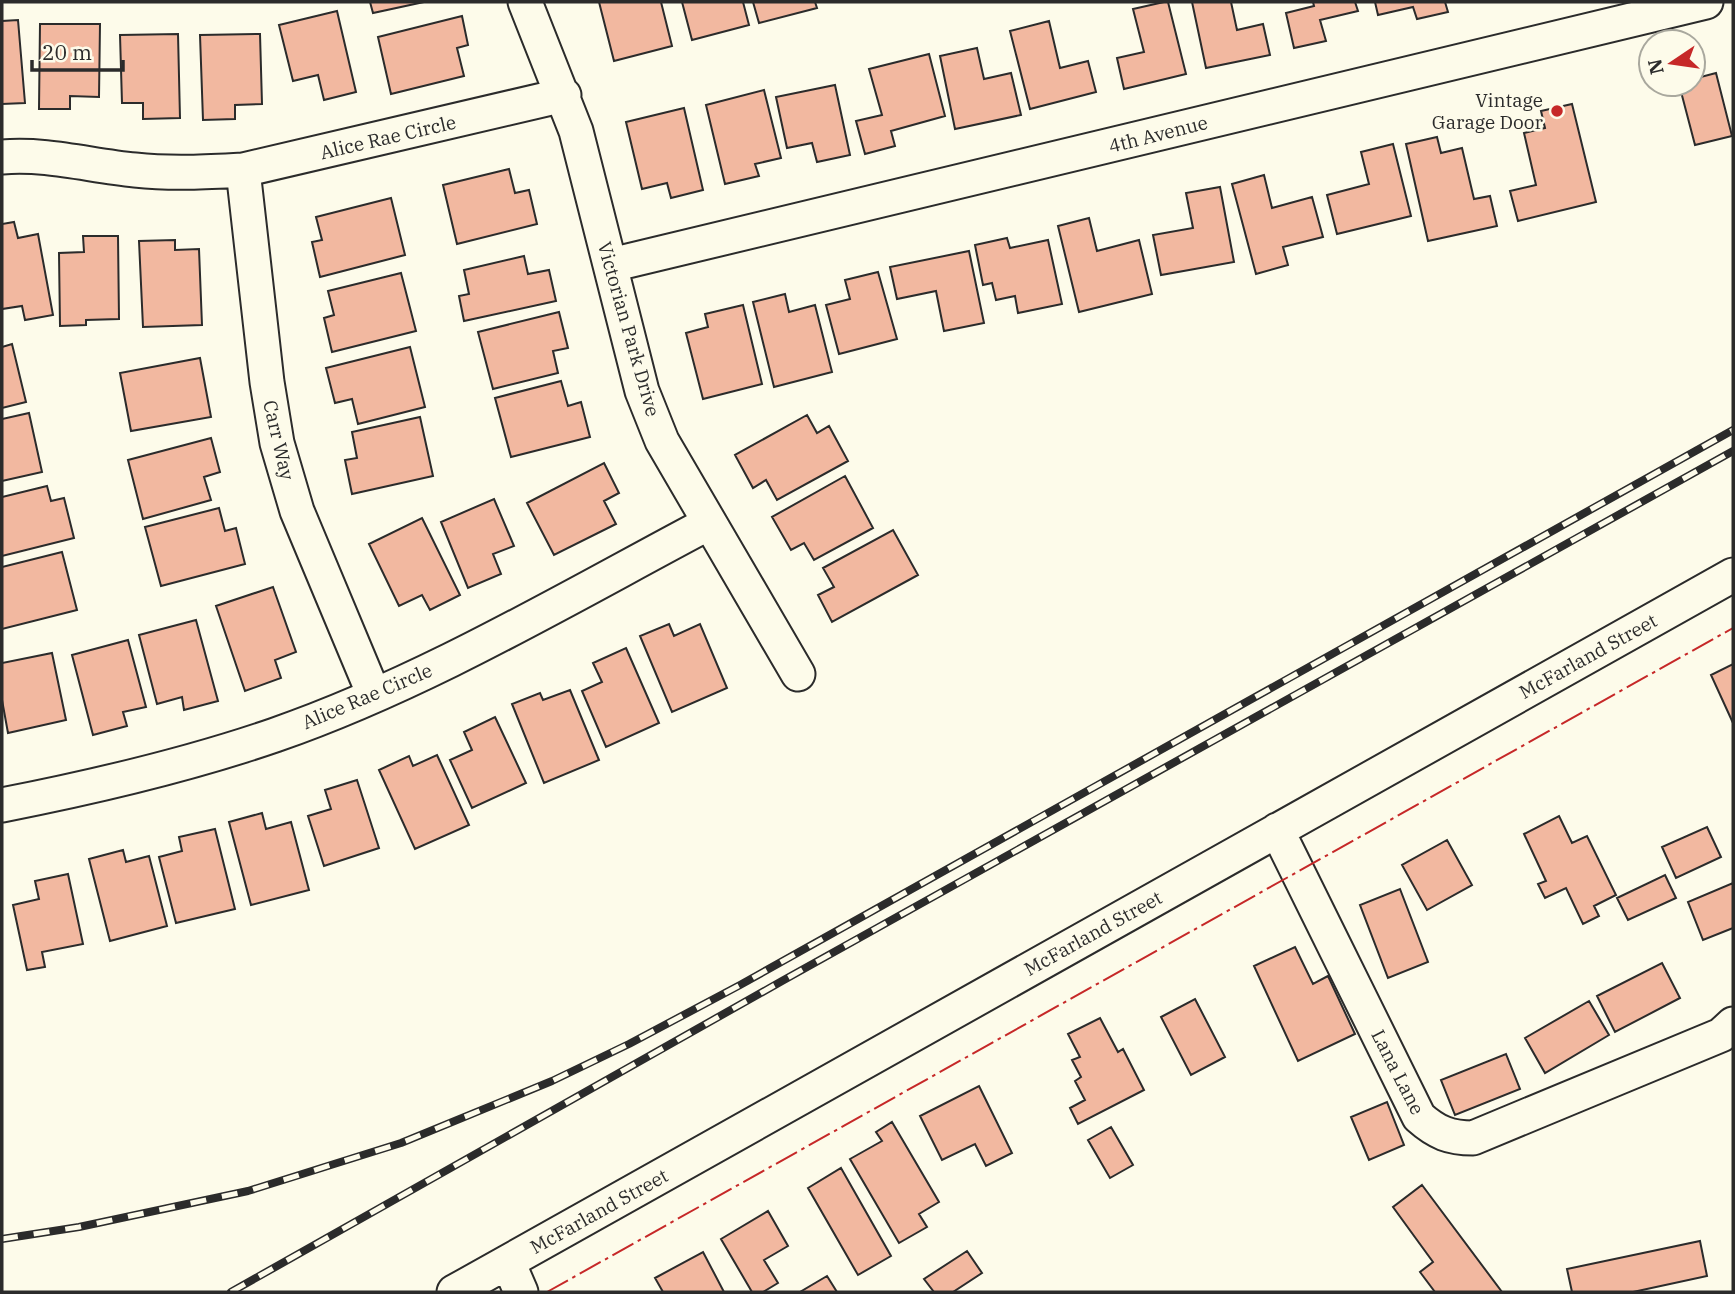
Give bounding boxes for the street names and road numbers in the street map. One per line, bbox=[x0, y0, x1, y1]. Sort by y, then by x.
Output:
street label: Alice Rae Circle bbox=[318, 110, 458, 164]
street label: 4th Avenue bbox=[1106, 110, 1210, 158]
street label: Victorian Park Drive bbox=[593, 239, 665, 419]
street label: Carr Way bbox=[258, 398, 300, 483]
street label: McFarland Street bbox=[1515, 608, 1661, 704]
street label: Alice Rae Circle bbox=[298, 658, 436, 734]
street label: McFarland Street bbox=[1020, 885, 1166, 981]
street label: Lana Lane bbox=[1366, 1025, 1430, 1119]
street label: McFarland Street bbox=[526, 1163, 672, 1259]

